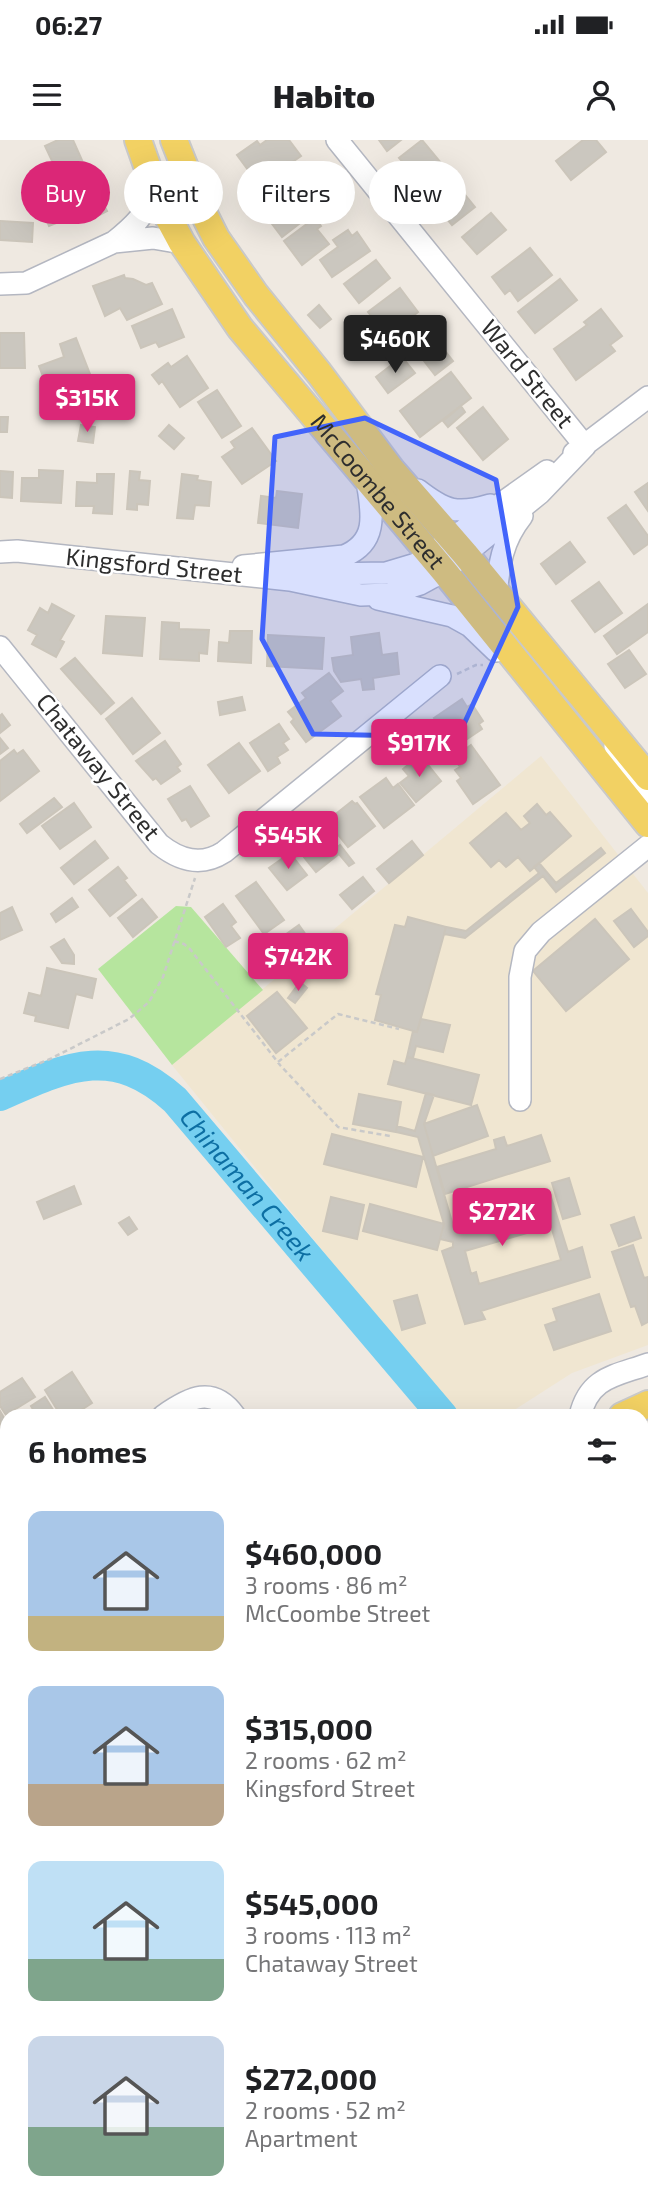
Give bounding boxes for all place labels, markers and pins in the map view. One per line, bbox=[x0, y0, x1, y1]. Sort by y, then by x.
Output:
pin: $460K bbox=[346, 316, 444, 375]
pin: $315K bbox=[38, 374, 136, 434]
pin: $917K bbox=[370, 720, 468, 779]
pin: $545K bbox=[239, 812, 337, 871]
pin: $742K bbox=[249, 934, 347, 993]
pin: $272K bbox=[453, 1188, 551, 1248]

